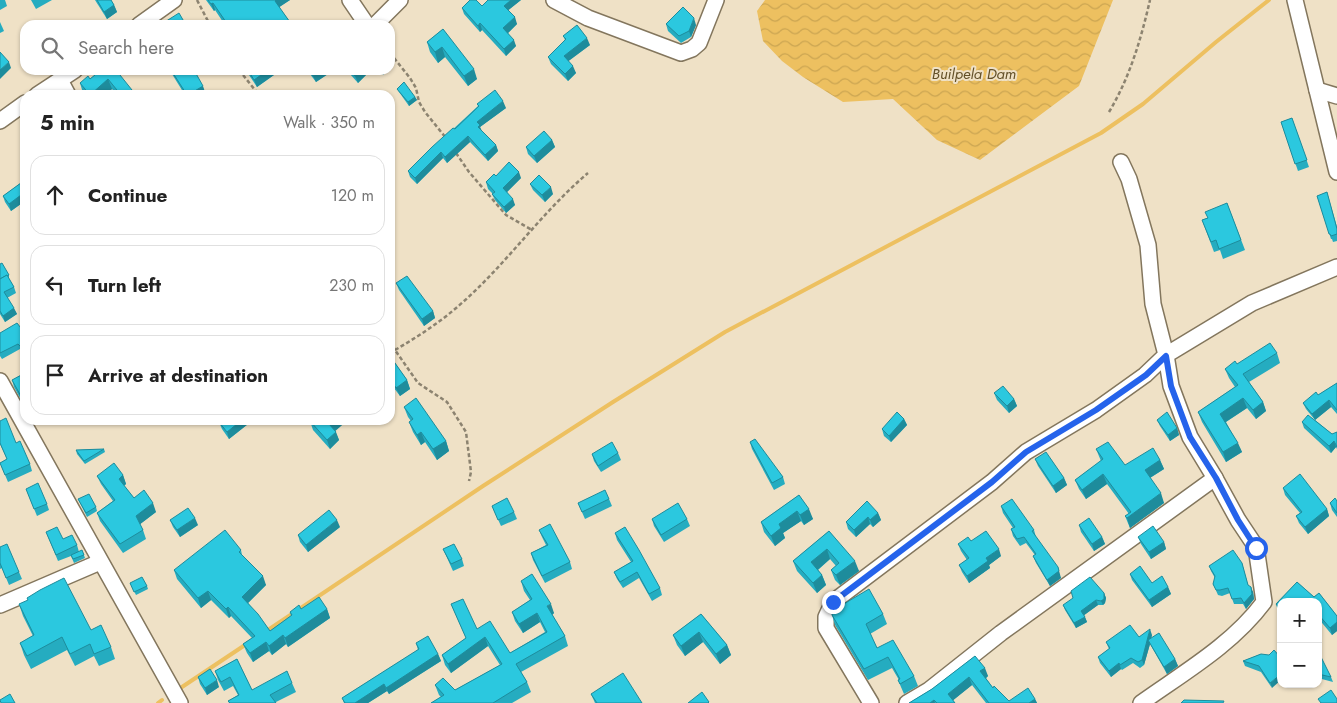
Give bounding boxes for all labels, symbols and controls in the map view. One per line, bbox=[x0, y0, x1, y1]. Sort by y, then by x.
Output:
search box bbox=[20, 20, 395, 75]
icon: search bbox=[38, 34, 66, 62]
text: Search here bbox=[78, 34, 174, 61]
water label: Builpela Dam bbox=[932, 63, 1016, 85]
text: 5 min bbox=[40, 108, 95, 138]
text: Walk · 350 m bbox=[283, 111, 375, 134]
icon: ahead bbox=[41, 181, 69, 209]
text: Continue bbox=[88, 182, 167, 209]
text: 120 m bbox=[331, 184, 374, 207]
icon: left bbox=[41, 271, 69, 299]
text: Turn left bbox=[88, 272, 161, 299]
text: 230 m bbox=[329, 274, 374, 297]
icon: arrive bbox=[41, 361, 69, 389]
text: Arrive at destination bbox=[88, 362, 268, 389]
route start bbox=[1245, 537, 1268, 560]
route end bbox=[822, 591, 845, 614]
map controls bbox=[1277, 598, 1322, 688]
button: + bbox=[1277, 598, 1322, 643]
button: − bbox=[1277, 643, 1322, 688]

